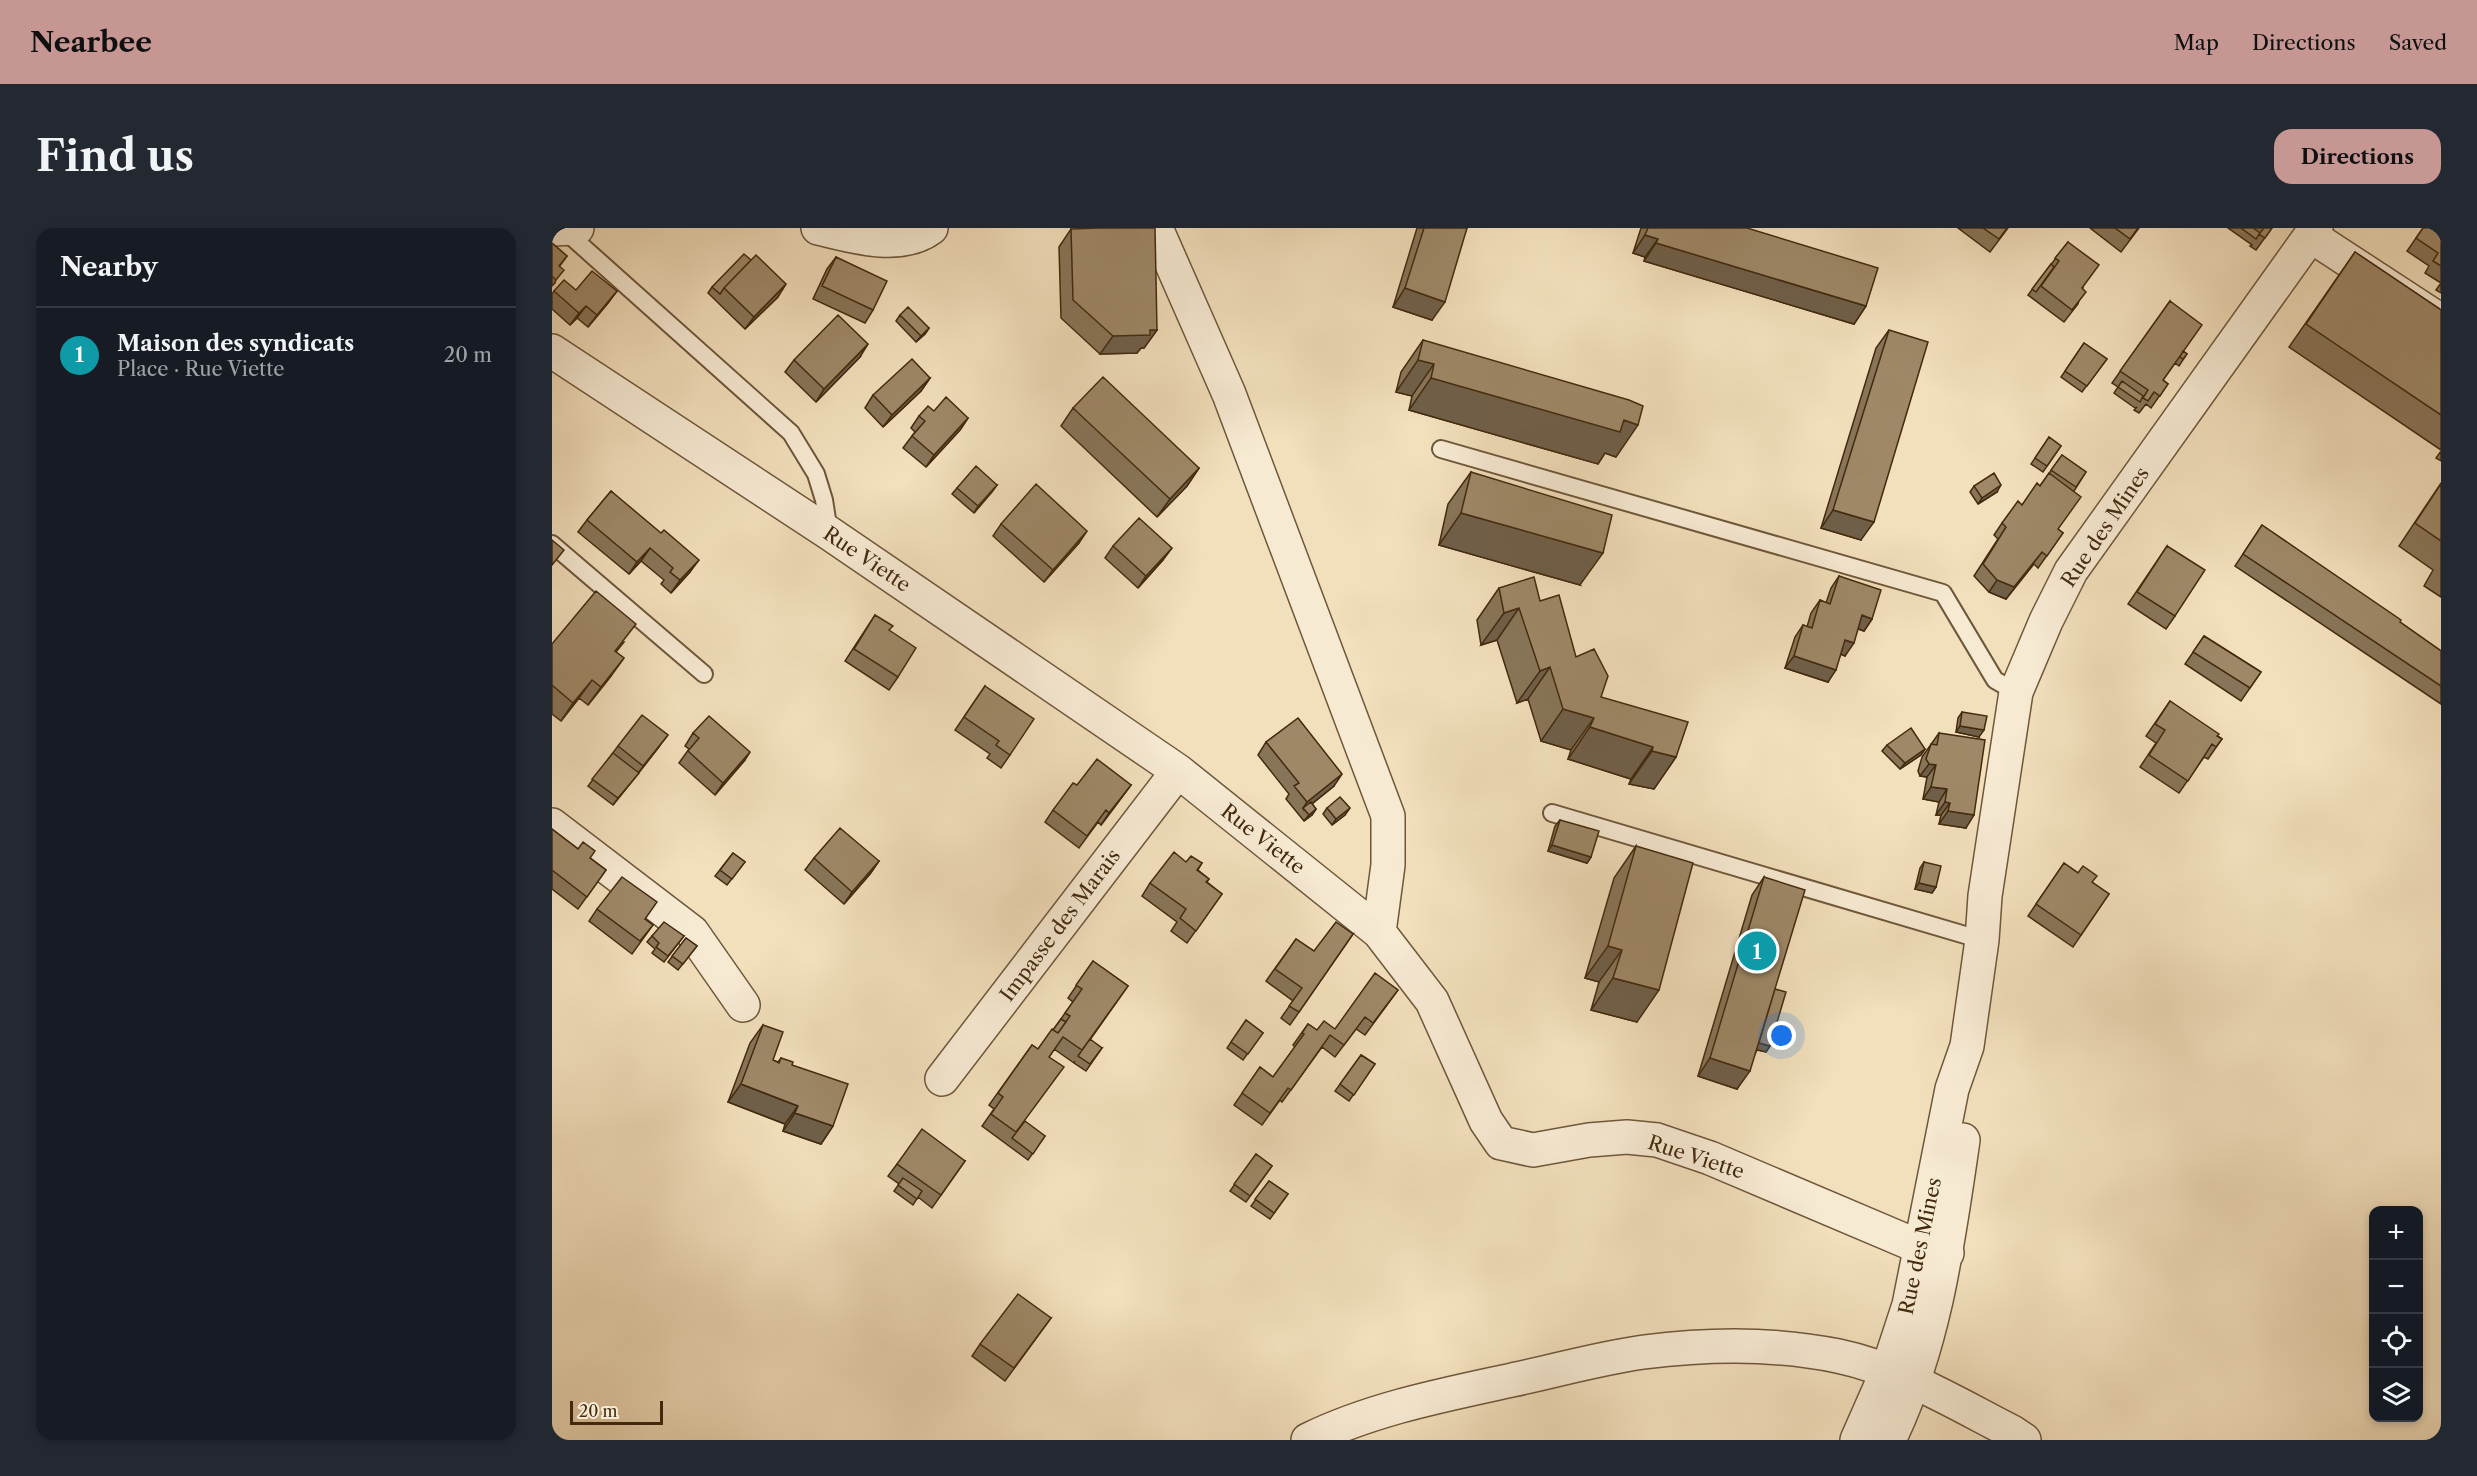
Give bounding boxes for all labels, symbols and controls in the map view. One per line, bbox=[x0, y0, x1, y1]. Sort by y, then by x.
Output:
text: Nearbee bbox=[30, 25, 152, 59]
text: Map bbox=[2174, 30, 2219, 55]
text: Directions bbox=[2252, 30, 2356, 55]
text: Saved bbox=[2389, 30, 2447, 55]
button: Directions bbox=[2274, 129, 2441, 184]
text: Find us bbox=[36, 130, 194, 182]
text: Nearby bbox=[60, 251, 158, 283]
text: Maison des syndicats bbox=[117, 330, 354, 357]
text: 1 bbox=[75, 343, 84, 367]
text: 20 m bbox=[444, 343, 492, 367]
text: Place · Rue Viette bbox=[117, 357, 284, 381]
street label: Rue des Mines bbox=[2056, 462, 2154, 592]
street label: Rue Viette bbox=[819, 521, 915, 597]
street label: Rue Viette bbox=[1216, 799, 1310, 879]
street label: Impasse des Marais bbox=[995, 844, 1125, 1006]
pin: 1 bbox=[1738, 928, 1776, 974]
your location bbox=[1767, 1021, 1796, 1050]
street label: Rue Viette bbox=[1645, 1130, 1747, 1184]
street label: Rue des Mines bbox=[1894, 1175, 1946, 1317]
map controls bbox=[2369, 1206, 2423, 1422]
button: + bbox=[2369, 1206, 2423, 1260]
button: − bbox=[2369, 1260, 2423, 1314]
button: locate bbox=[2369, 1314, 2423, 1368]
button: layers bbox=[2369, 1368, 2423, 1422]
scale bar bbox=[570, 1398, 663, 1426]
text: 20 m bbox=[579, 1401, 618, 1421]

